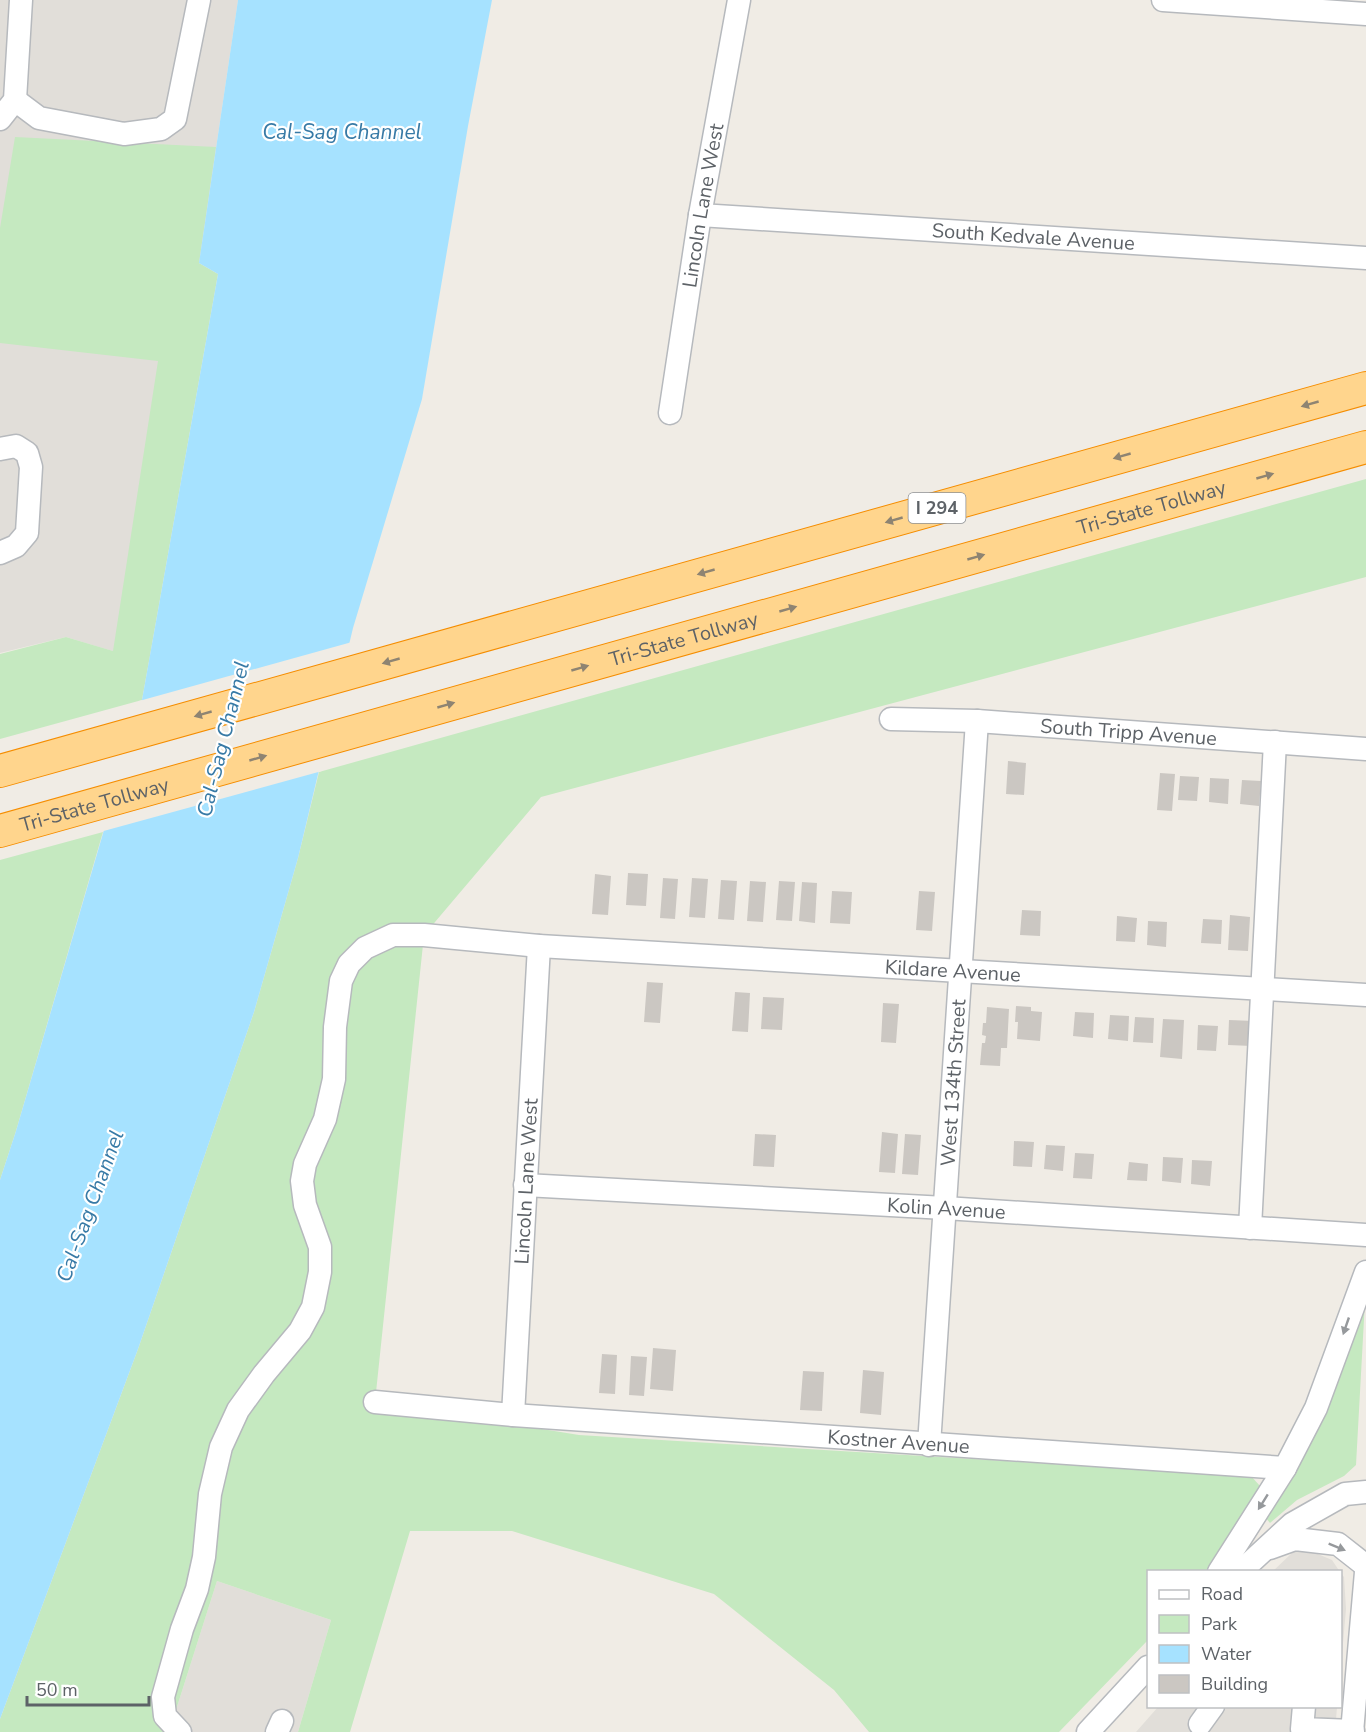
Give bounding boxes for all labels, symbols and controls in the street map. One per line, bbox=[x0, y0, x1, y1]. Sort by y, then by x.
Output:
water label: Cal-Sag Channel bbox=[262, 118, 422, 146]
street label: Lincoln Lane West bbox=[676, 120, 730, 290]
street label: South Kedvale Avenue bbox=[931, 217, 1136, 257]
one-way arrow bbox=[1301, 399, 1319, 409]
one-way arrow bbox=[1113, 452, 1131, 461]
one-way arrow bbox=[1256, 470, 1274, 480]
street label: Tri-State Tollway bbox=[1074, 473, 1230, 541]
road number: I 294 bbox=[908, 493, 966, 523]
one-way arrow bbox=[884, 516, 902, 525]
one-way arrow bbox=[967, 551, 985, 561]
one-way arrow bbox=[697, 568, 715, 578]
one-way arrow bbox=[779, 604, 797, 613]
street label: Tri-State Tollway bbox=[606, 605, 762, 673]
one-way arrow bbox=[382, 657, 400, 666]
water label: Cal-Sag Channel bbox=[190, 658, 256, 820]
one-way arrow bbox=[571, 662, 589, 672]
one-way arrow bbox=[437, 700, 455, 709]
one-way arrow bbox=[194, 710, 212, 719]
street label: South Tripp Avenue bbox=[1039, 712, 1218, 752]
one-way arrow bbox=[250, 753, 268, 762]
street label: Tri-State Tollway bbox=[17, 770, 173, 838]
street label: Kildare Avenue bbox=[884, 953, 1022, 988]
street label: West 134th Street bbox=[934, 997, 972, 1167]
street label: Lincoln Lane West bbox=[508, 1097, 544, 1265]
water label: Cal-Sag Channel bbox=[50, 1126, 130, 1286]
street label: Kolin Avenue bbox=[886, 1191, 1006, 1225]
one-way arrow bbox=[1341, 1318, 1350, 1336]
street label: Kostner Avenue bbox=[827, 1423, 970, 1460]
one-way arrow bbox=[1258, 1494, 1269, 1510]
one-way arrow bbox=[1328, 1542, 1346, 1552]
legend bbox=[1147, 1570, 1342, 1708]
text: Road bbox=[1201, 1582, 1243, 1606]
text: Park bbox=[1201, 1612, 1238, 1636]
text: Water bbox=[1201, 1642, 1252, 1666]
scale bar bbox=[27, 1669, 148, 1707]
text: Building bbox=[1201, 1672, 1268, 1696]
text: 50 m bbox=[36, 1678, 78, 1702]

